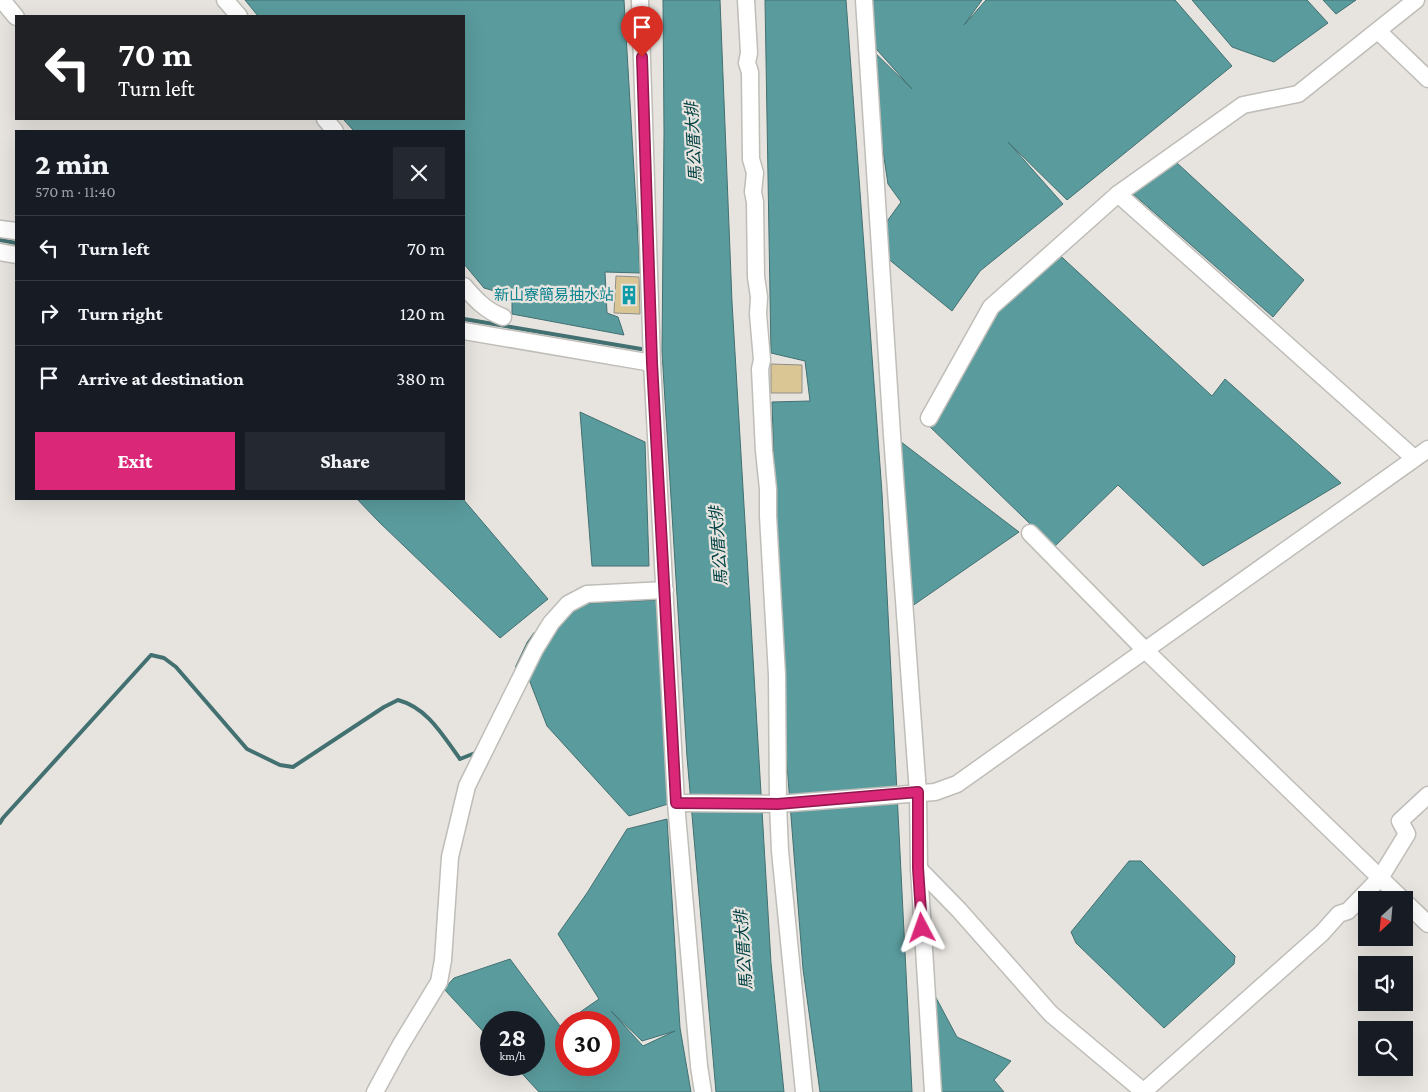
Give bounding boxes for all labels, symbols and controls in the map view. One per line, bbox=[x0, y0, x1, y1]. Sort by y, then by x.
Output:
pin bbox=[621, 6, 663, 57]
icon: arrive bbox=[628, 13, 656, 41]
icon: left bbox=[35, 35, 100, 100]
text: 70 m bbox=[118, 35, 192, 74]
text: Turn left bbox=[118, 76, 195, 101]
water label: 馬公厝大排 bbox=[683, 100, 704, 182]
text: 2 min bbox=[35, 147, 109, 180]
button: close bbox=[393, 147, 445, 199]
text: 570 m · 11:40 bbox=[35, 183, 115, 200]
icon: left bbox=[35, 234, 63, 262]
text: Turn left bbox=[78, 238, 150, 259]
text: 70 m bbox=[407, 238, 445, 259]
building icon: 新山寮簡易抽水站 bbox=[618, 284, 640, 306]
place label: 新山寮簡易抽水站 bbox=[494, 286, 614, 303]
icon: right bbox=[35, 299, 63, 327]
text: Turn right bbox=[78, 303, 163, 324]
text: 120 m bbox=[400, 303, 445, 324]
icon: arrive bbox=[35, 364, 63, 392]
text: Arrive at destination bbox=[78, 368, 244, 389]
text: 380 m bbox=[396, 368, 445, 389]
button: Exit bbox=[35, 432, 235, 490]
button: Share bbox=[245, 432, 445, 490]
water label: 馬公厝大排 bbox=[707, 503, 730, 586]
north arrow bbox=[1358, 891, 1412, 946]
map controls bbox=[1358, 891, 1413, 1076]
position arrow bbox=[895, 901, 947, 953]
water label: 馬公厝大排 bbox=[732, 907, 755, 990]
button: sound bbox=[1358, 956, 1413, 1011]
speed limit sign: 30 bbox=[555, 1011, 620, 1076]
button: search bbox=[1358, 1021, 1413, 1076]
text: 28 bbox=[499, 1024, 526, 1051]
text: km/h bbox=[500, 1049, 525, 1063]

